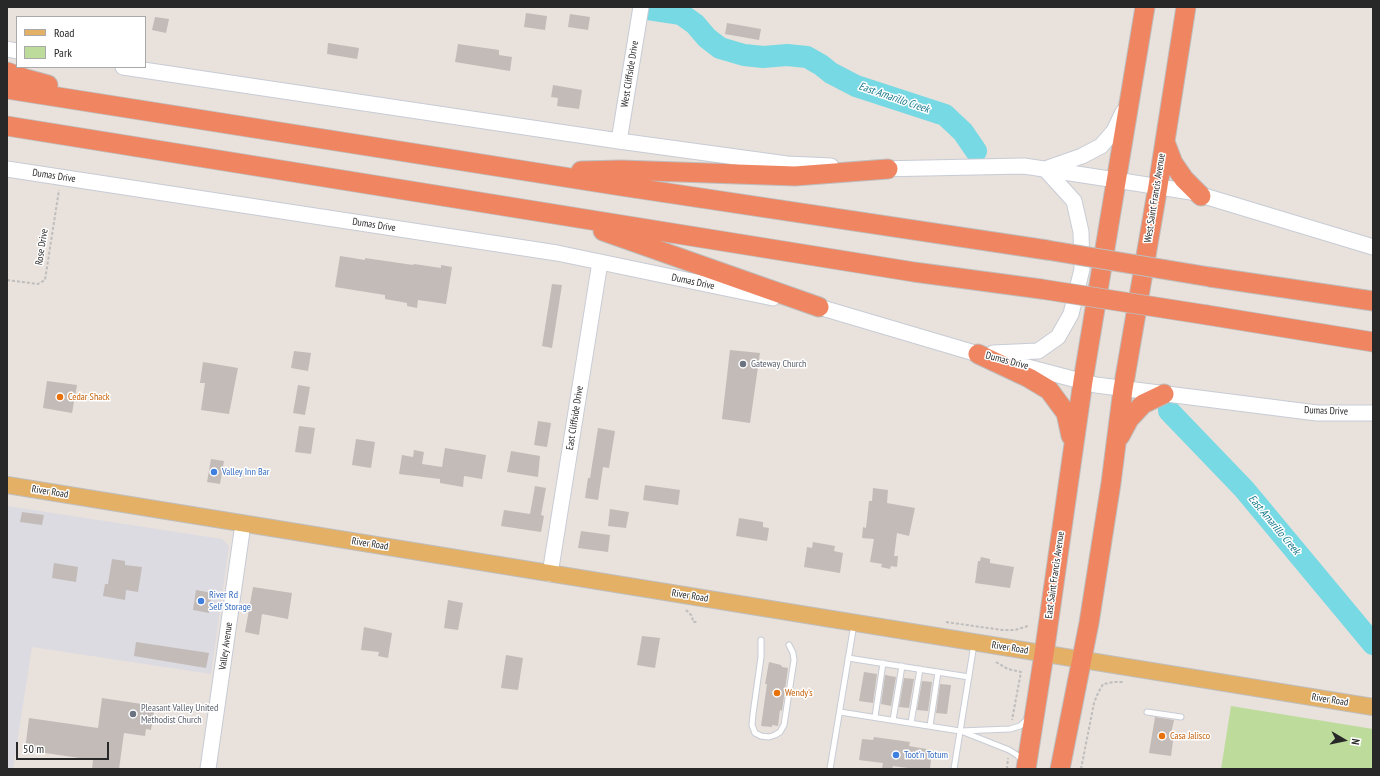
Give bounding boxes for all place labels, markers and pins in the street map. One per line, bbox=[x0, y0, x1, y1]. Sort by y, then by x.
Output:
place label: Gateway Church bbox=[751, 358, 806, 370]
marker: Gateway Church bbox=[738, 359, 748, 369]
place label: Cedar Shack bbox=[68, 391, 110, 403]
marker: Cedar Shack bbox=[55, 392, 65, 402]
place label: Valley Inn Bar bbox=[222, 466, 269, 478]
marker: Valley Inn Bar bbox=[209, 467, 219, 477]
place label: River Rd Self Storage bbox=[209, 589, 251, 612]
marker: River Rd Self Storage bbox=[196, 596, 206, 606]
place label: Wendy's bbox=[785, 687, 813, 699]
marker: Wendy's bbox=[772, 688, 782, 698]
place label: Pleasant Valley United Methodist Church bbox=[141, 702, 218, 726]
marker: Pleasant Valley United Methodist Church bbox=[128, 709, 138, 719]
place label: Casa Jalisco bbox=[1170, 730, 1210, 742]
marker: Casa Jalisco bbox=[1157, 731, 1167, 741]
place label: Toot'n Totum bbox=[904, 749, 948, 761]
marker: Toot'n Totum bbox=[891, 750, 901, 760]

